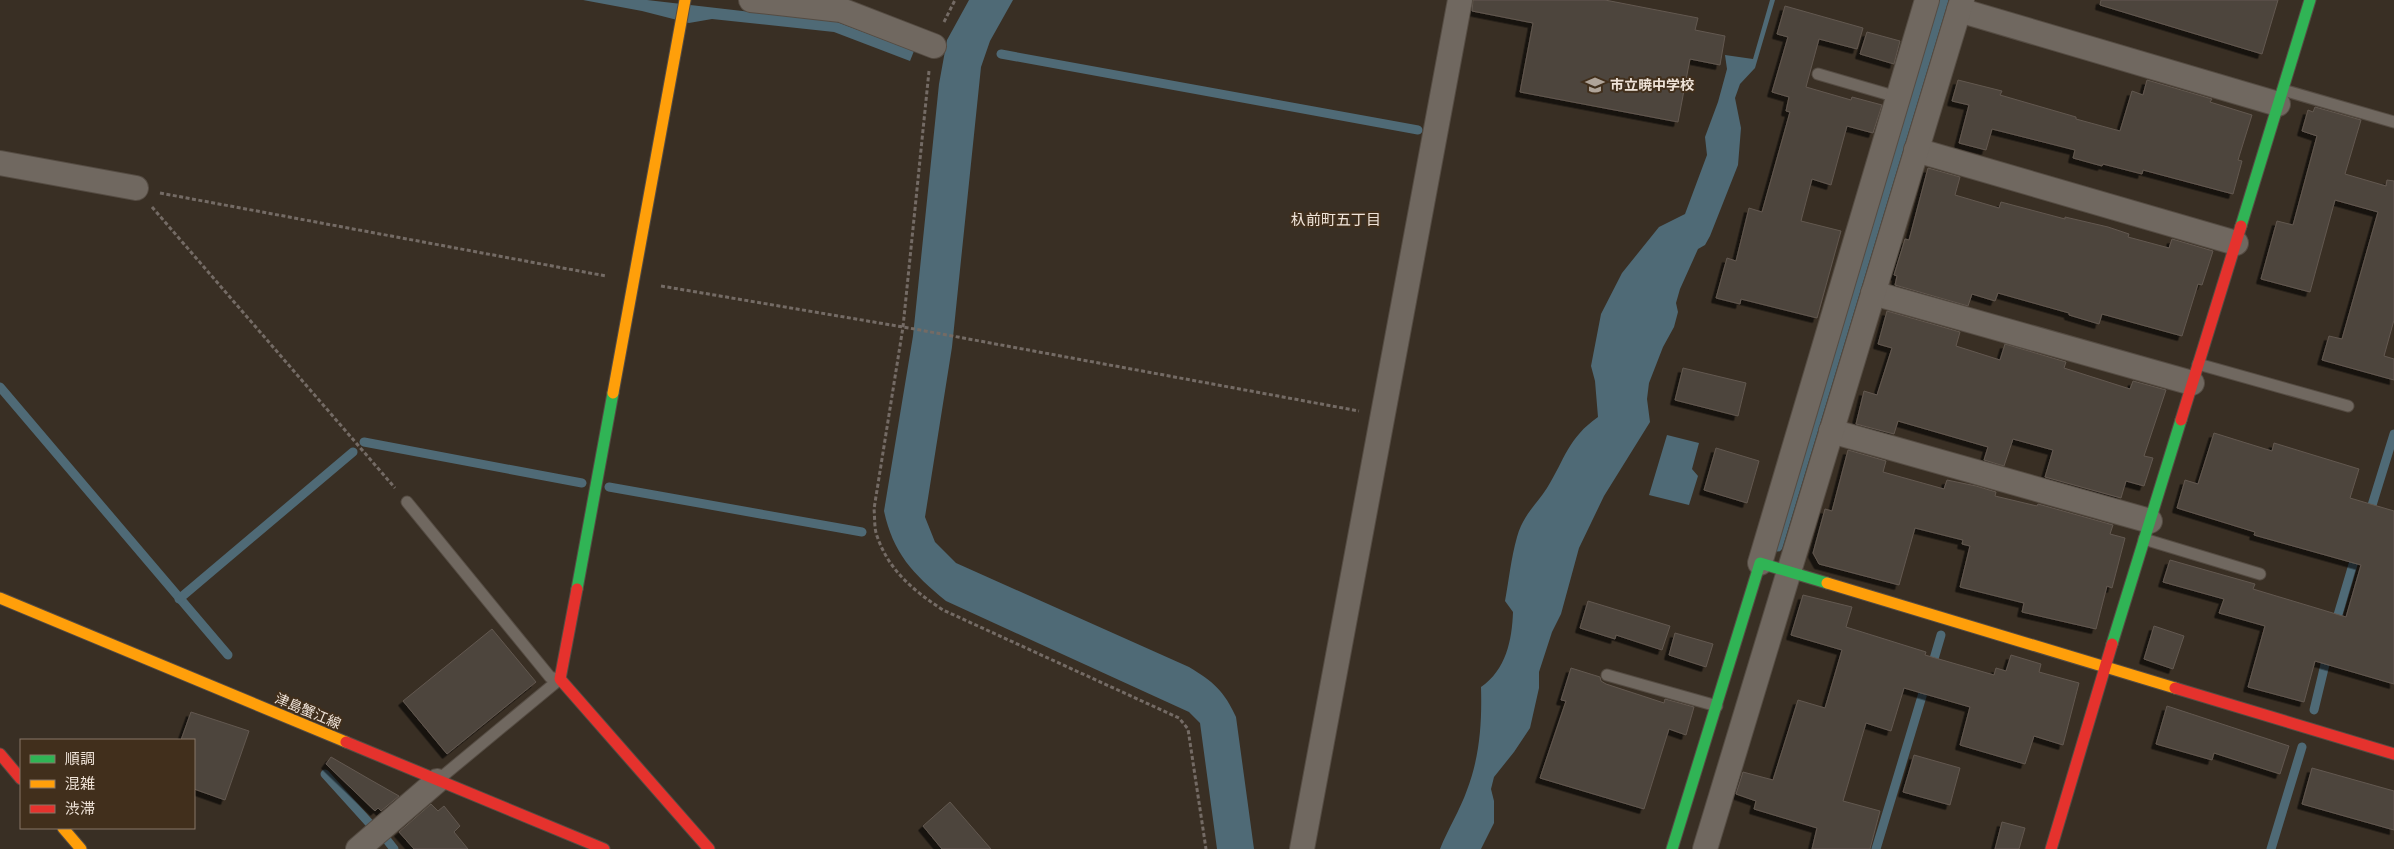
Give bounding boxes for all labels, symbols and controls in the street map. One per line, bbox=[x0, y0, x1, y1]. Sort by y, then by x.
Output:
school or university icon: 市立暁中学校 bbox=[1584, 74, 1606, 96]
place label: 市立暁中学校 bbox=[1610, 75, 1694, 94]
district label: 杁前町五丁目 bbox=[1291, 209, 1381, 229]
street label: 津島蟹江線 bbox=[272, 688, 344, 733]
legend bbox=[20, 739, 195, 829]
text: 順調 bbox=[65, 748, 95, 768]
text: 混雑 bbox=[65, 773, 95, 793]
text: 渋滞 bbox=[65, 798, 95, 818]

